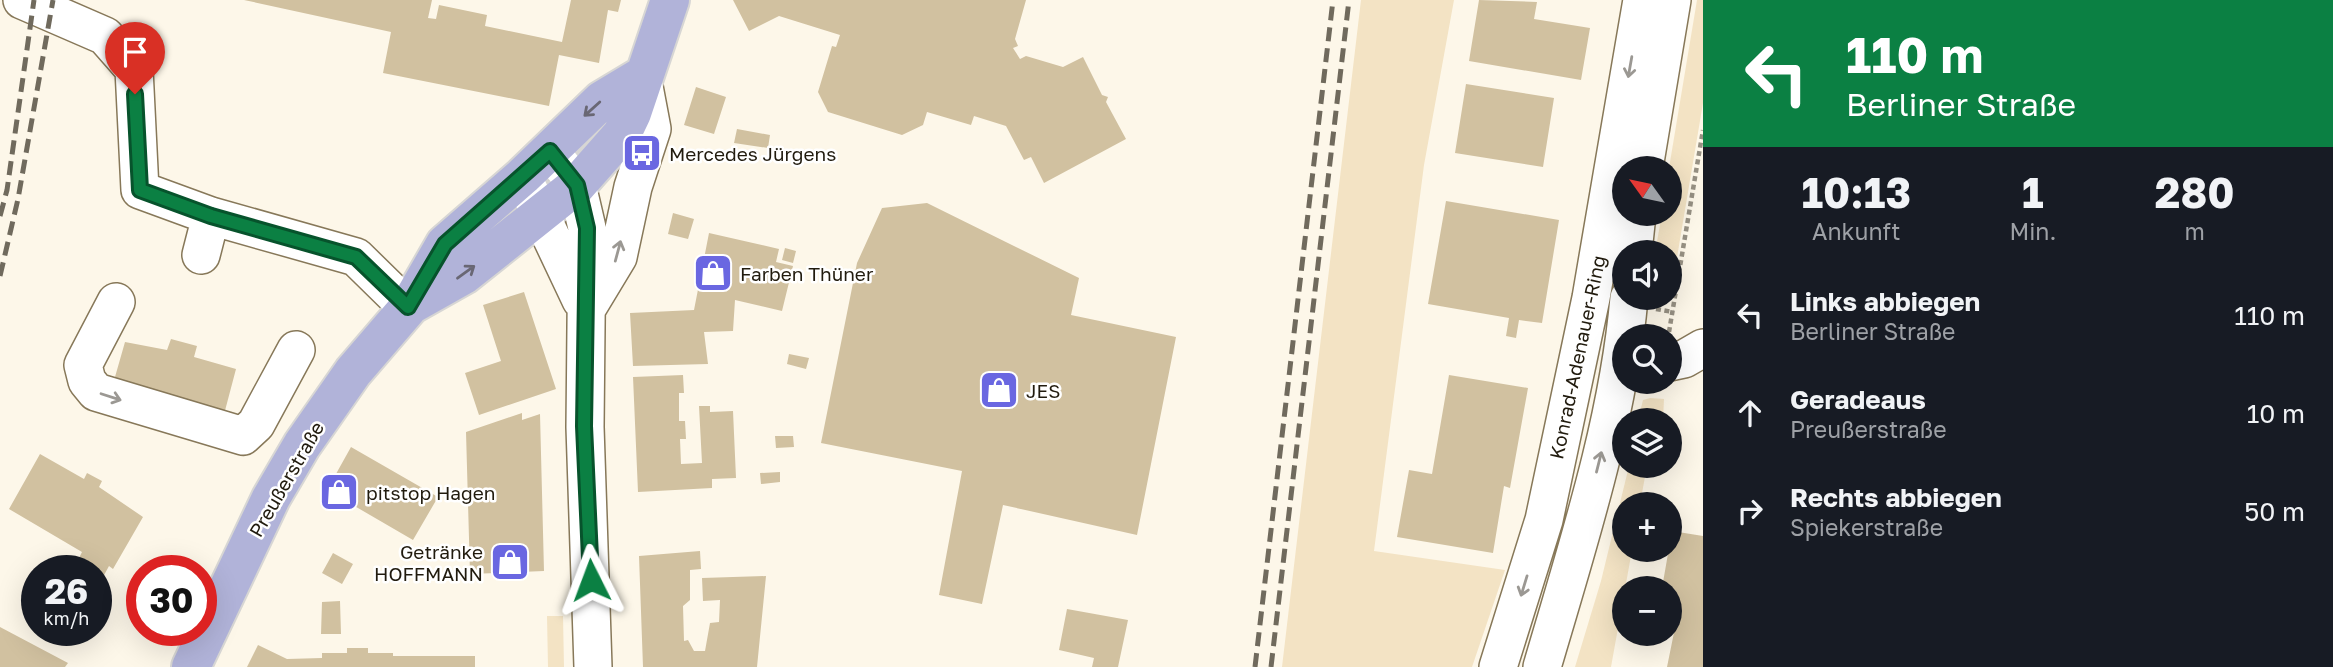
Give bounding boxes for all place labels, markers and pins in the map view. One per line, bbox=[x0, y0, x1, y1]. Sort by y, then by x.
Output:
pin bbox=[105, 22, 165, 94]
bus stop icon: Mercedes Jürgens bbox=[621, 132, 663, 174]
place label: Mercedes Jürgens bbox=[669, 142, 836, 165]
shop icon: Farben Thüner bbox=[692, 252, 734, 294]
place label: Farben Thüner bbox=[740, 262, 874, 285]
shop icon: JES bbox=[978, 369, 1020, 411]
place label: JES bbox=[1026, 379, 1060, 402]
shop icon: pitstop Hagen bbox=[318, 471, 360, 513]
place label: pitstop Hagen bbox=[366, 481, 495, 504]
place label: Getränke HOFFMANN bbox=[374, 540, 483, 585]
shop icon: Getränke HOFFMANN bbox=[489, 541, 531, 583]

